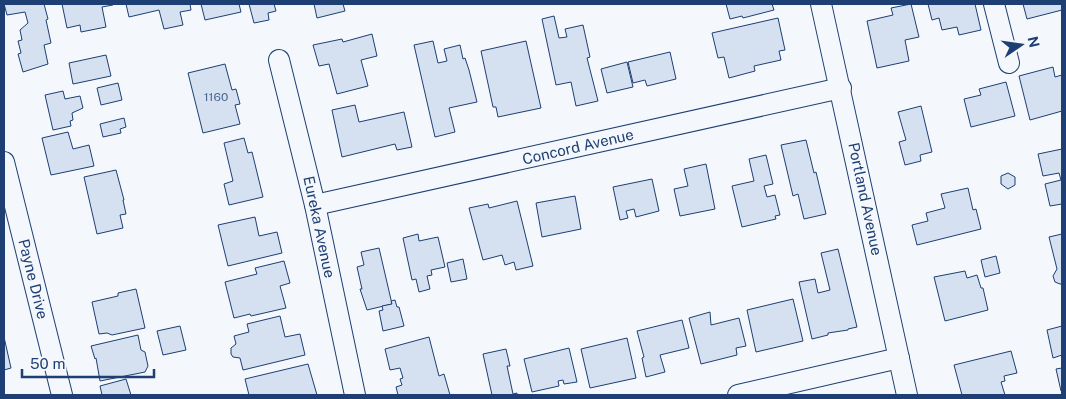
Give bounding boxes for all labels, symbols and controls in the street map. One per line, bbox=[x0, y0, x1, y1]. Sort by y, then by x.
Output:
north arrow bbox=[996, 20, 1046, 70]
text: N bbox=[1025, 35, 1043, 49]
house number: 1160 bbox=[204, 90, 228, 104]
street label: Concord Avenue bbox=[520, 125, 635, 168]
street label: Portland Avenue bbox=[845, 141, 886, 257]
street label: Eureka Avenue bbox=[300, 174, 339, 279]
street label: Payne Drive bbox=[15, 237, 52, 321]
scale bar bbox=[22, 346, 155, 378]
text: 50 m bbox=[30, 355, 65, 372]

